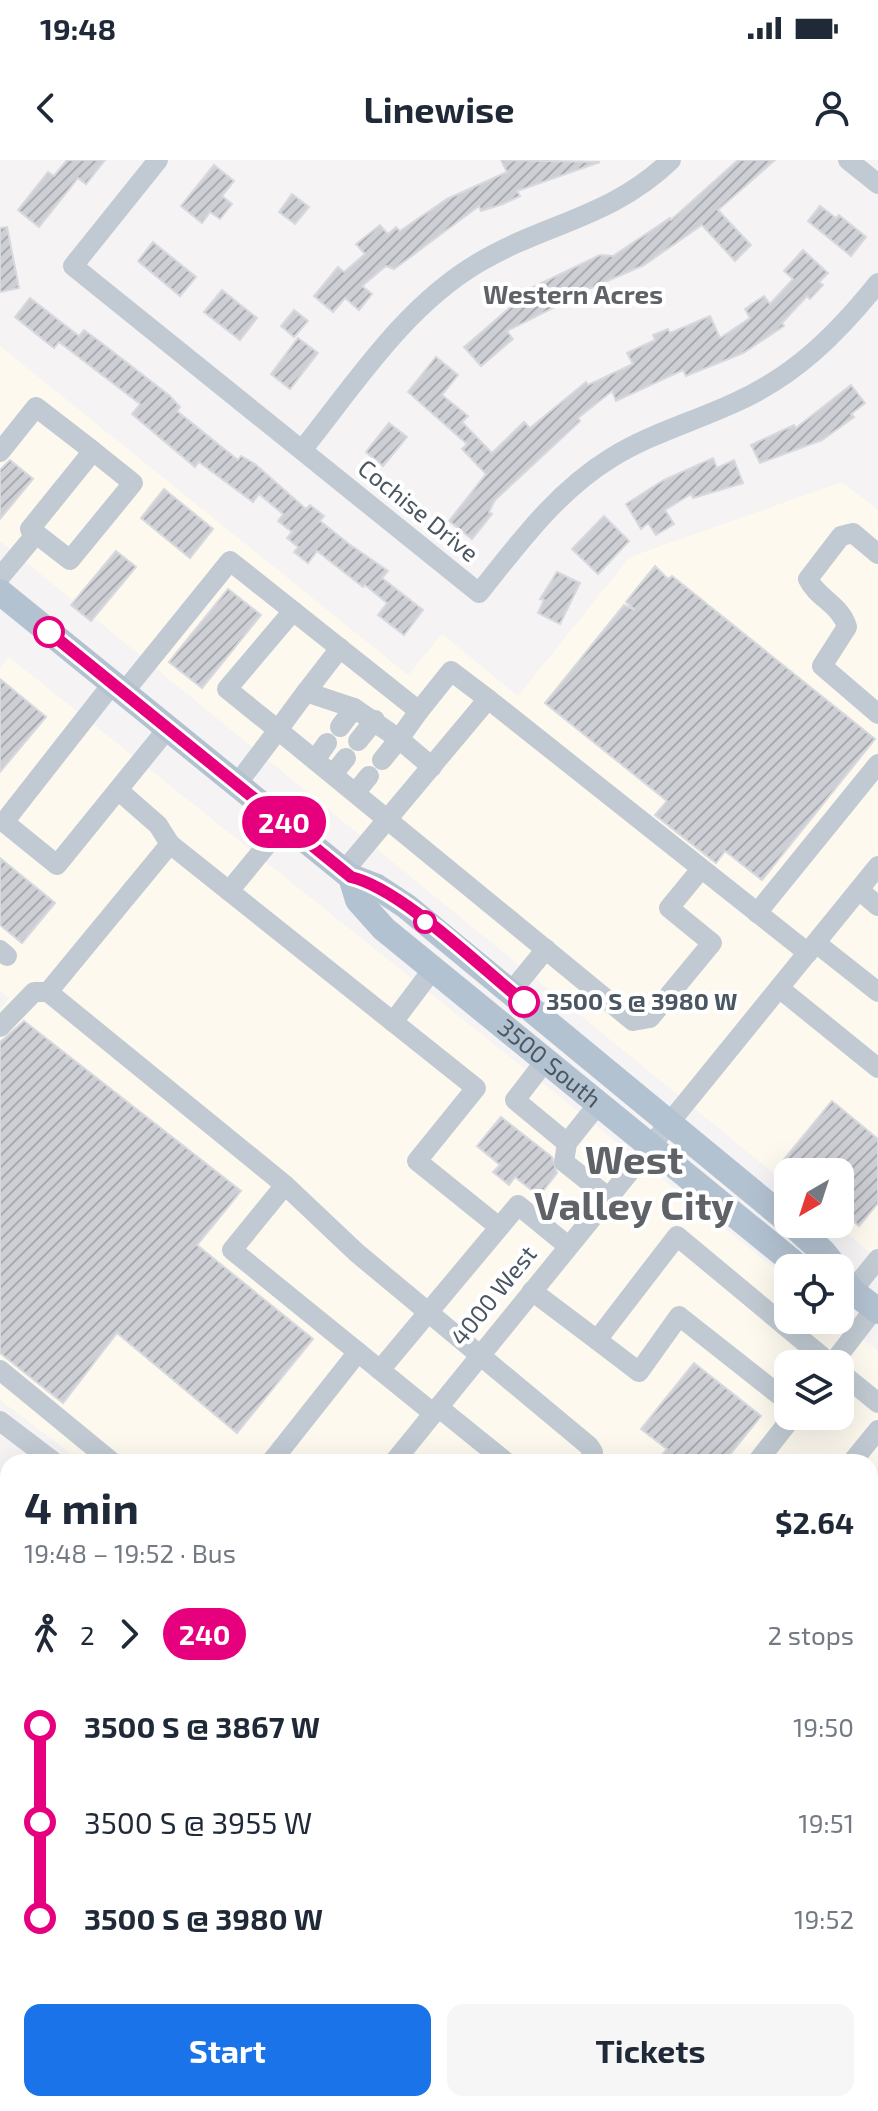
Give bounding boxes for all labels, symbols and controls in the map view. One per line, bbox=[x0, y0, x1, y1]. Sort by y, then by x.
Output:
text: 19:48 bbox=[40, 10, 116, 46]
icon: back bbox=[24, 86, 68, 130]
icon: person bbox=[810, 86, 854, 130]
text: Linewise bbox=[363, 87, 515, 130]
district label: Western Acres bbox=[483, 278, 663, 309]
street label: Cochise Drive bbox=[353, 453, 485, 567]
unlabelled marker bbox=[34, 617, 64, 647]
line badge: 240 bbox=[238, 796, 330, 848]
text: 240 bbox=[258, 805, 310, 839]
unlabelled marker bbox=[414, 911, 436, 933]
place label: 3500 S @ 3980 W bbox=[546, 986, 737, 1015]
marker: 3500 S @ 3980 W bbox=[509, 987, 539, 1017]
street label: 3500 South bbox=[493, 1012, 607, 1113]
district label: West Valley City bbox=[534, 1134, 734, 1229]
north arrow bbox=[774, 1158, 854, 1238]
map controls bbox=[774, 1158, 854, 1430]
street label: 4000 West bbox=[444, 1239, 542, 1351]
button: locate bbox=[774, 1254, 854, 1334]
button: layers bbox=[774, 1350, 854, 1430]
text: 4 min bbox=[24, 1480, 139, 1533]
text: $2.64 bbox=[775, 1504, 854, 1540]
text: 19:48 – 19:52 · Bus bbox=[24, 1537, 236, 1568]
icon: walk bbox=[24, 1612, 68, 1656]
icon: forward bbox=[107, 1612, 151, 1656]
text: 240 bbox=[179, 1617, 230, 1651]
text: 2 bbox=[80, 1619, 95, 1650]
text: 2 stops bbox=[767, 1619, 854, 1650]
text: 3500 S @ 3867 W bbox=[84, 1708, 320, 1744]
text: 19:50 bbox=[793, 1711, 854, 1742]
text: 3500 S @ 3955 W bbox=[84, 1804, 312, 1840]
text: 19:51 bbox=[798, 1807, 854, 1838]
text: 3500 S @ 3980 W bbox=[84, 1900, 323, 1936]
text: 19:52 bbox=[794, 1903, 854, 1934]
button: Start bbox=[24, 2004, 431, 2096]
button: Tickets bbox=[447, 2004, 854, 2096]

